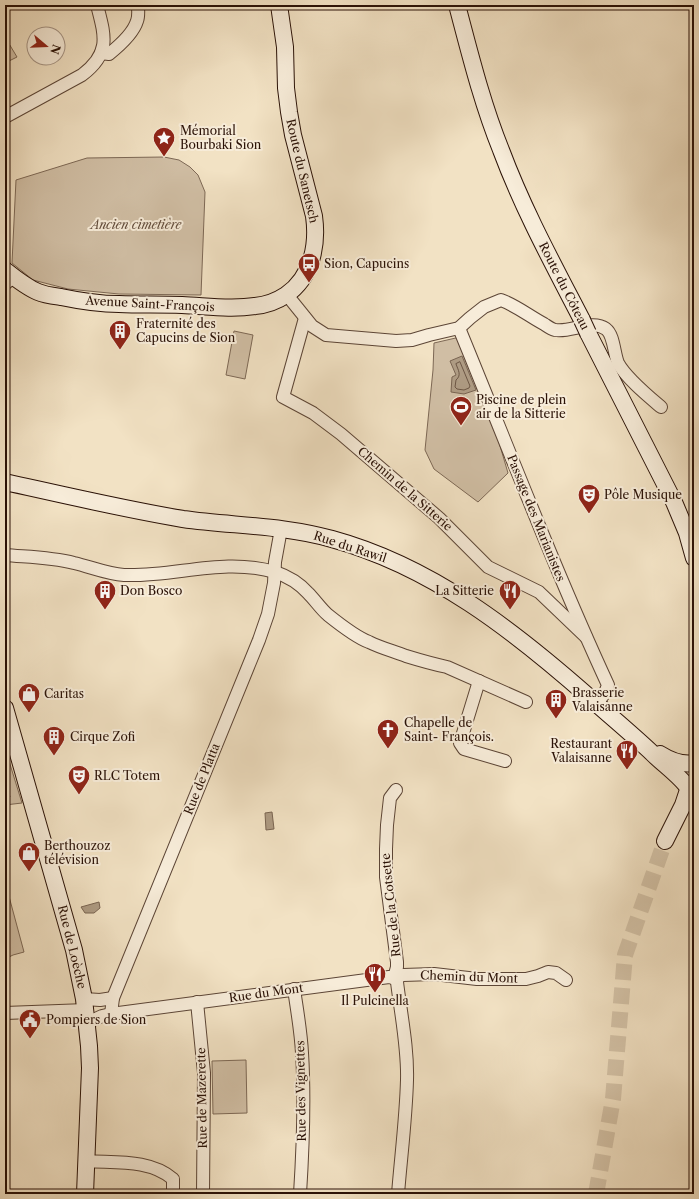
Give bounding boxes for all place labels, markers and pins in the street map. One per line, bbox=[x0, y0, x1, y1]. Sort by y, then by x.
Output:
place label: Mémorial Bourbaki Sion bbox=[180, 123, 262, 152]
place icon: Mémorial Bourbaki Sion bbox=[151, 125, 177, 158]
bus stop icon: Sion, Capucins bbox=[296, 251, 322, 284]
place label: Sion, Capucins bbox=[324, 256, 409, 271]
place label: Fraternité des Capucins de Sion bbox=[136, 316, 236, 345]
building icon: Fraternité des Capucins de Sion bbox=[107, 318, 133, 351]
place label: Piscine de plein air de la Sitterie bbox=[476, 392, 567, 421]
sports icon: Piscine de plein air de la Sitterie bbox=[448, 394, 474, 427]
theatre icon: Pôle Musique bbox=[576, 482, 602, 515]
place label: Pôle Musique bbox=[604, 487, 682, 502]
building icon: Don Bosco bbox=[92, 578, 118, 611]
restaurant icon: La Sitterie bbox=[497, 578, 523, 611]
place label: Don Bosco bbox=[120, 583, 182, 598]
place label: La Sitterie bbox=[435, 583, 494, 598]
shop icon: Caritas bbox=[16, 681, 42, 714]
place label: Brasserie Valaisanne bbox=[571, 685, 633, 714]
place label: Caritas bbox=[44, 686, 84, 701]
building icon: Brasserie Valaisanne bbox=[543, 687, 569, 720]
place label: Chapelle de Saint- François. bbox=[404, 715, 494, 744]
church icon: Chapelle de Saint- François. bbox=[375, 717, 401, 750]
building icon: Cirque Zofi bbox=[41, 724, 67, 757]
place label: Cirque Zofi bbox=[70, 729, 136, 744]
place label: Restaurant Valaisanne bbox=[550, 736, 613, 765]
restaurant icon: Restaurant Valaisanne bbox=[614, 738, 640, 771]
theatre icon: RLC Totem bbox=[66, 763, 92, 796]
place label: RLC Totem bbox=[94, 768, 160, 783]
place label: Berthouzoz télévision bbox=[44, 838, 110, 867]
shop icon: Berthouzoz télévision bbox=[16, 840, 42, 873]
restaurant icon: Il Pulcinella bbox=[362, 961, 388, 994]
place label: Il Pulcinella bbox=[341, 993, 410, 1008]
public building icon: Pompiers de Sion bbox=[17, 1007, 43, 1040]
place label: Pompiers de Sion bbox=[46, 1012, 147, 1027]

